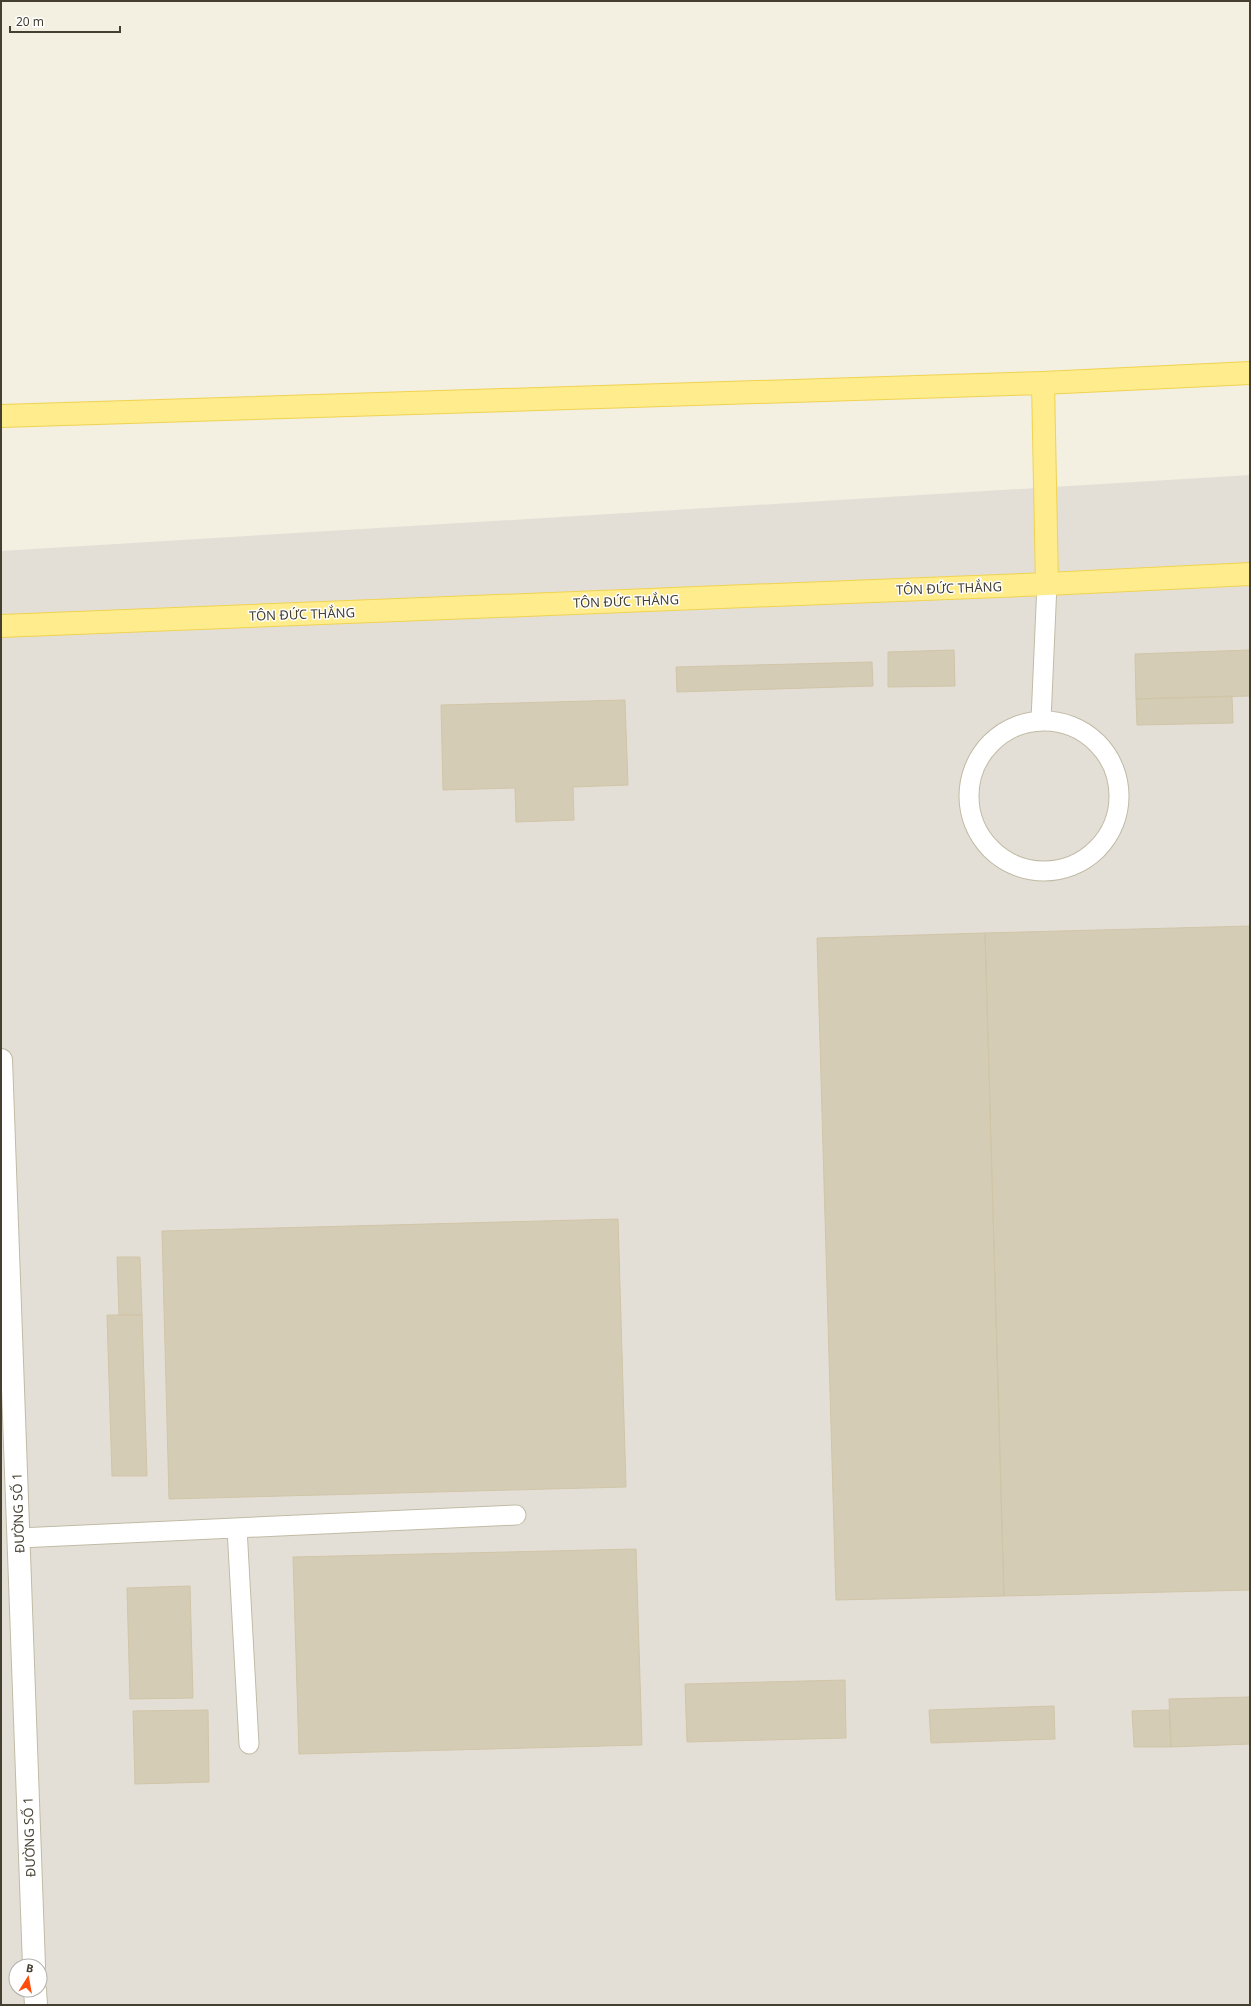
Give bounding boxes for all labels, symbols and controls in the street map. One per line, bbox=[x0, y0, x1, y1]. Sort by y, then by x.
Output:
scale bar bbox=[10, 8, 120, 34]
text: 20 m bbox=[16, 13, 44, 30]
street label: TÔN ĐỨC THẮNG bbox=[896, 577, 1002, 599]
street label: TÔN ĐỨC THẮNG bbox=[573, 590, 679, 612]
street label: TÔN ĐỨC THẮNG bbox=[249, 603, 355, 625]
street label: ĐƯỜNG SỐ 1 bbox=[8, 1472, 28, 1554]
street label: ĐƯỜNG SỐ 1 bbox=[19, 1796, 39, 1878]
north arrow bbox=[8, 1958, 48, 1998]
text: B bbox=[25, 1960, 35, 1976]

